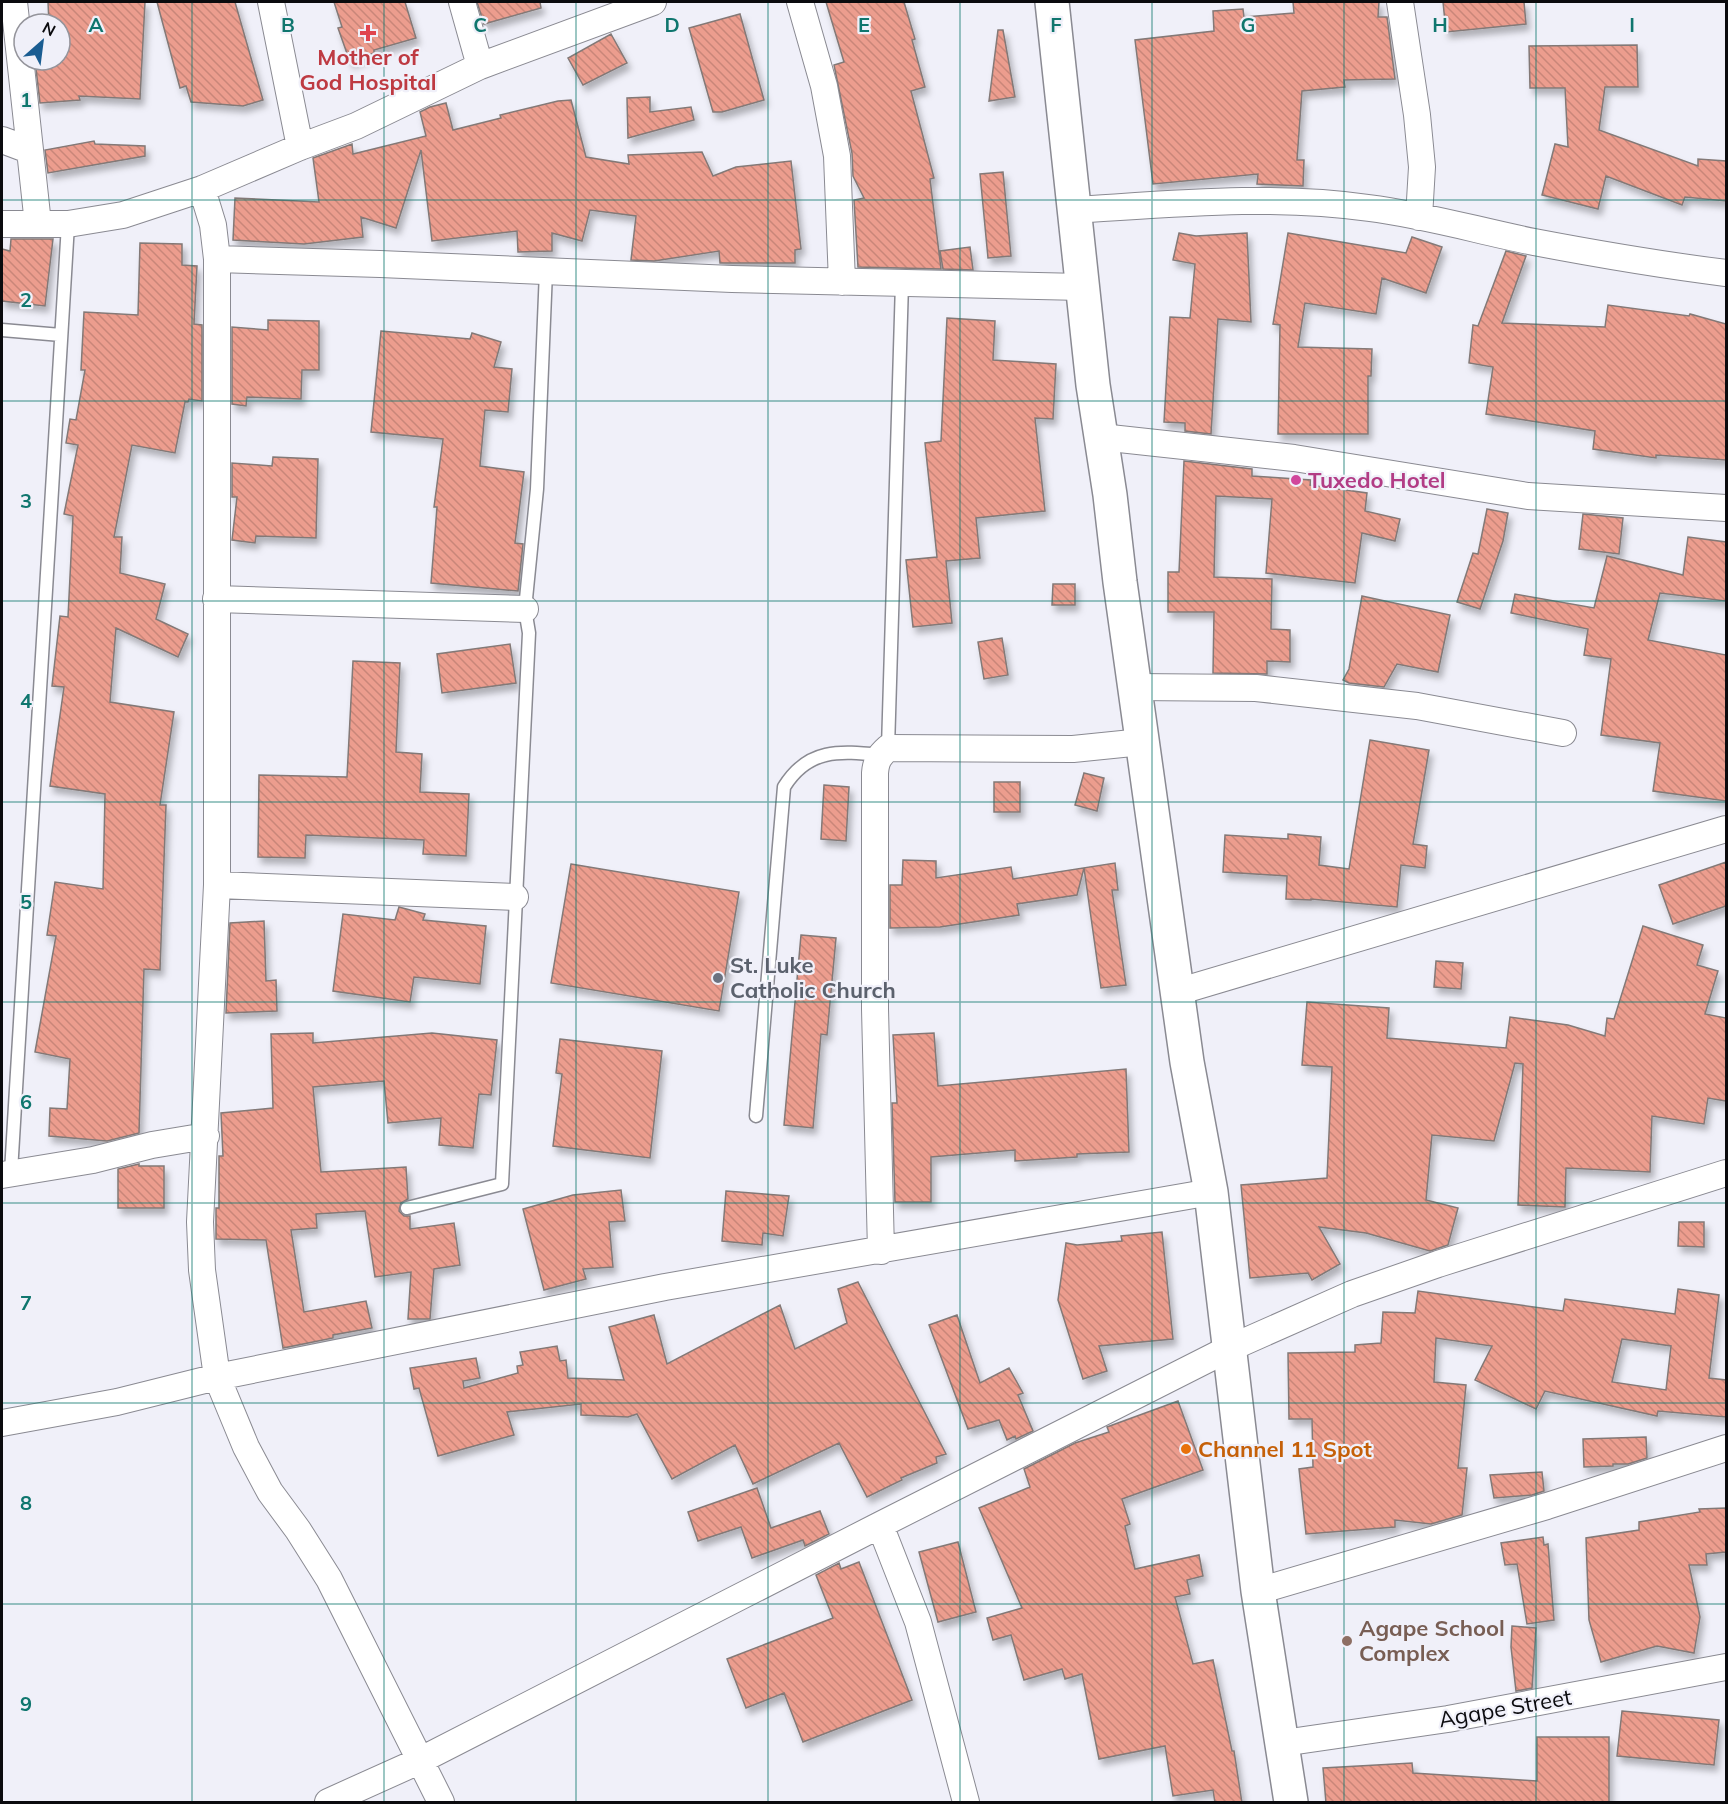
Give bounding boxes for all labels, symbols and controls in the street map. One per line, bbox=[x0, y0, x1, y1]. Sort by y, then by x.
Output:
north arrow bbox=[12, 12, 72, 72]
text: A bbox=[89, 12, 104, 37]
text: B bbox=[281, 12, 295, 37]
text: C bbox=[473, 12, 487, 37]
text: D bbox=[664, 12, 680, 37]
text: E bbox=[858, 12, 870, 37]
text: F bbox=[1050, 12, 1062, 37]
text: G bbox=[1241, 12, 1255, 37]
text: H bbox=[1432, 12, 1448, 37]
text: I bbox=[1629, 12, 1635, 37]
text: N bbox=[39, 17, 59, 40]
marker: Mother of God Hospital bbox=[359, 24, 377, 42]
place label: Mother of God Hospital bbox=[299, 43, 437, 96]
text: 1 bbox=[20, 87, 32, 112]
text: 2 bbox=[20, 287, 32, 312]
place label: Tuxedo Hotel bbox=[1308, 466, 1446, 494]
marker: Tuxedo Hotel bbox=[1289, 473, 1303, 487]
text: 3 bbox=[20, 488, 32, 513]
text: 4 bbox=[20, 688, 32, 713]
text: 5 bbox=[20, 889, 32, 914]
place label: St. Luke Catholic Church bbox=[730, 951, 896, 1004]
marker: St. Luke Catholic Church bbox=[711, 971, 725, 985]
text: 6 bbox=[20, 1089, 32, 1114]
text: 7 bbox=[20, 1290, 32, 1315]
place label: Channel 11 Spot bbox=[1198, 1435, 1372, 1463]
marker: Channel 11 Spot bbox=[1179, 1442, 1193, 1456]
text: 8 bbox=[20, 1490, 32, 1515]
place label: Agape School Complex bbox=[1359, 1614, 1505, 1667]
marker: Agape School Complex bbox=[1340, 1634, 1354, 1648]
street label: Agape Street bbox=[1436, 1683, 1574, 1733]
text: 9 bbox=[20, 1691, 32, 1716]

